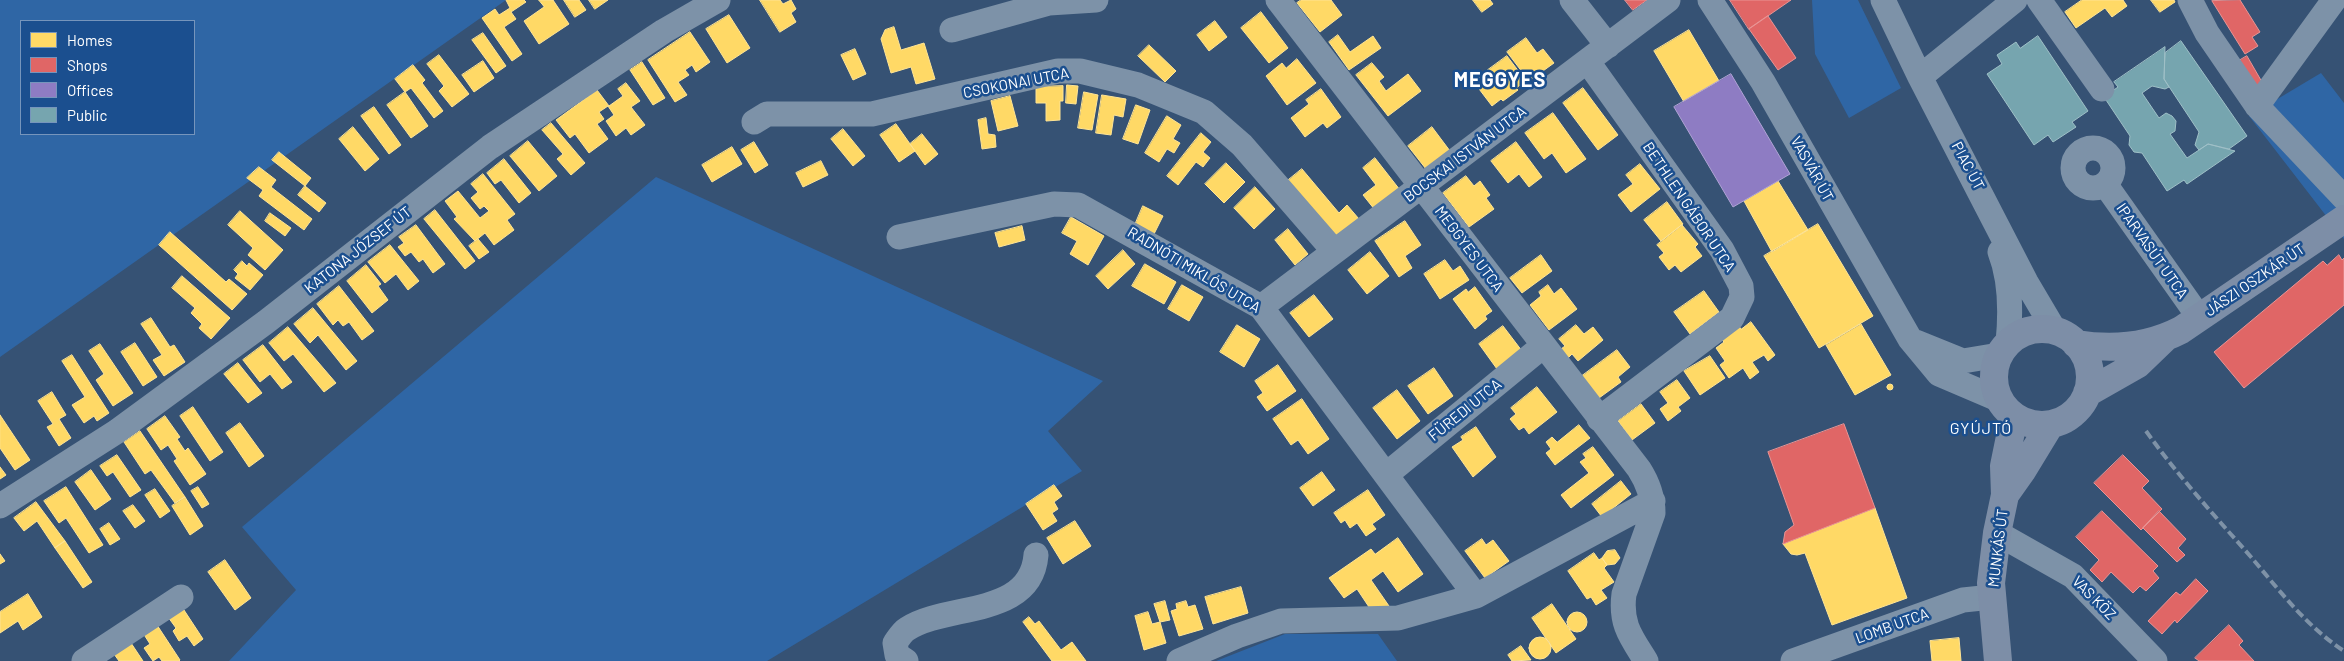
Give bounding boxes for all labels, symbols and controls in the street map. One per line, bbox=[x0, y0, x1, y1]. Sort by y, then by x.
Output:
legend bbox=[20, 20, 195, 135]
text: Homes bbox=[67, 31, 112, 49]
text: Shops bbox=[67, 56, 107, 74]
street label: CSOKONAI UTCA bbox=[962, 64, 1070, 102]
district label: MEGGYES bbox=[1453, 68, 1547, 92]
text: Offices bbox=[67, 81, 113, 99]
street label: BOCSKAI ISTVÁN UTCA bbox=[1400, 102, 1530, 206]
text: Public bbox=[67, 106, 107, 124]
street label: VASVÁR ÚT bbox=[1787, 133, 1837, 205]
street label: BETHLEN GÁBOR UTCA bbox=[1639, 139, 1739, 275]
street label: PIAC ÚT bbox=[1948, 139, 1988, 193]
street label: IPARVASÚT UTCA bbox=[2112, 200, 2192, 302]
street label: MEGGYES UTCA bbox=[1431, 202, 1507, 296]
street label: KATONA JÓZSEF ÚT bbox=[301, 203, 415, 297]
street label: RADNÓTI MIKLÓS UTCA bbox=[1124, 223, 1264, 317]
street label: JÁSZI OSZKÁR ÚT bbox=[2202, 240, 2308, 320]
street label: FÜREDI UTCA bbox=[1425, 375, 1505, 445]
district label: GYÚJTÓ bbox=[1949, 419, 2013, 439]
street label: MUNKÁS ÚT bbox=[1984, 508, 2012, 588]
street label: VAS KÖZ bbox=[2068, 572, 2120, 624]
street label: LOMB UTCA bbox=[1853, 604, 1931, 648]

